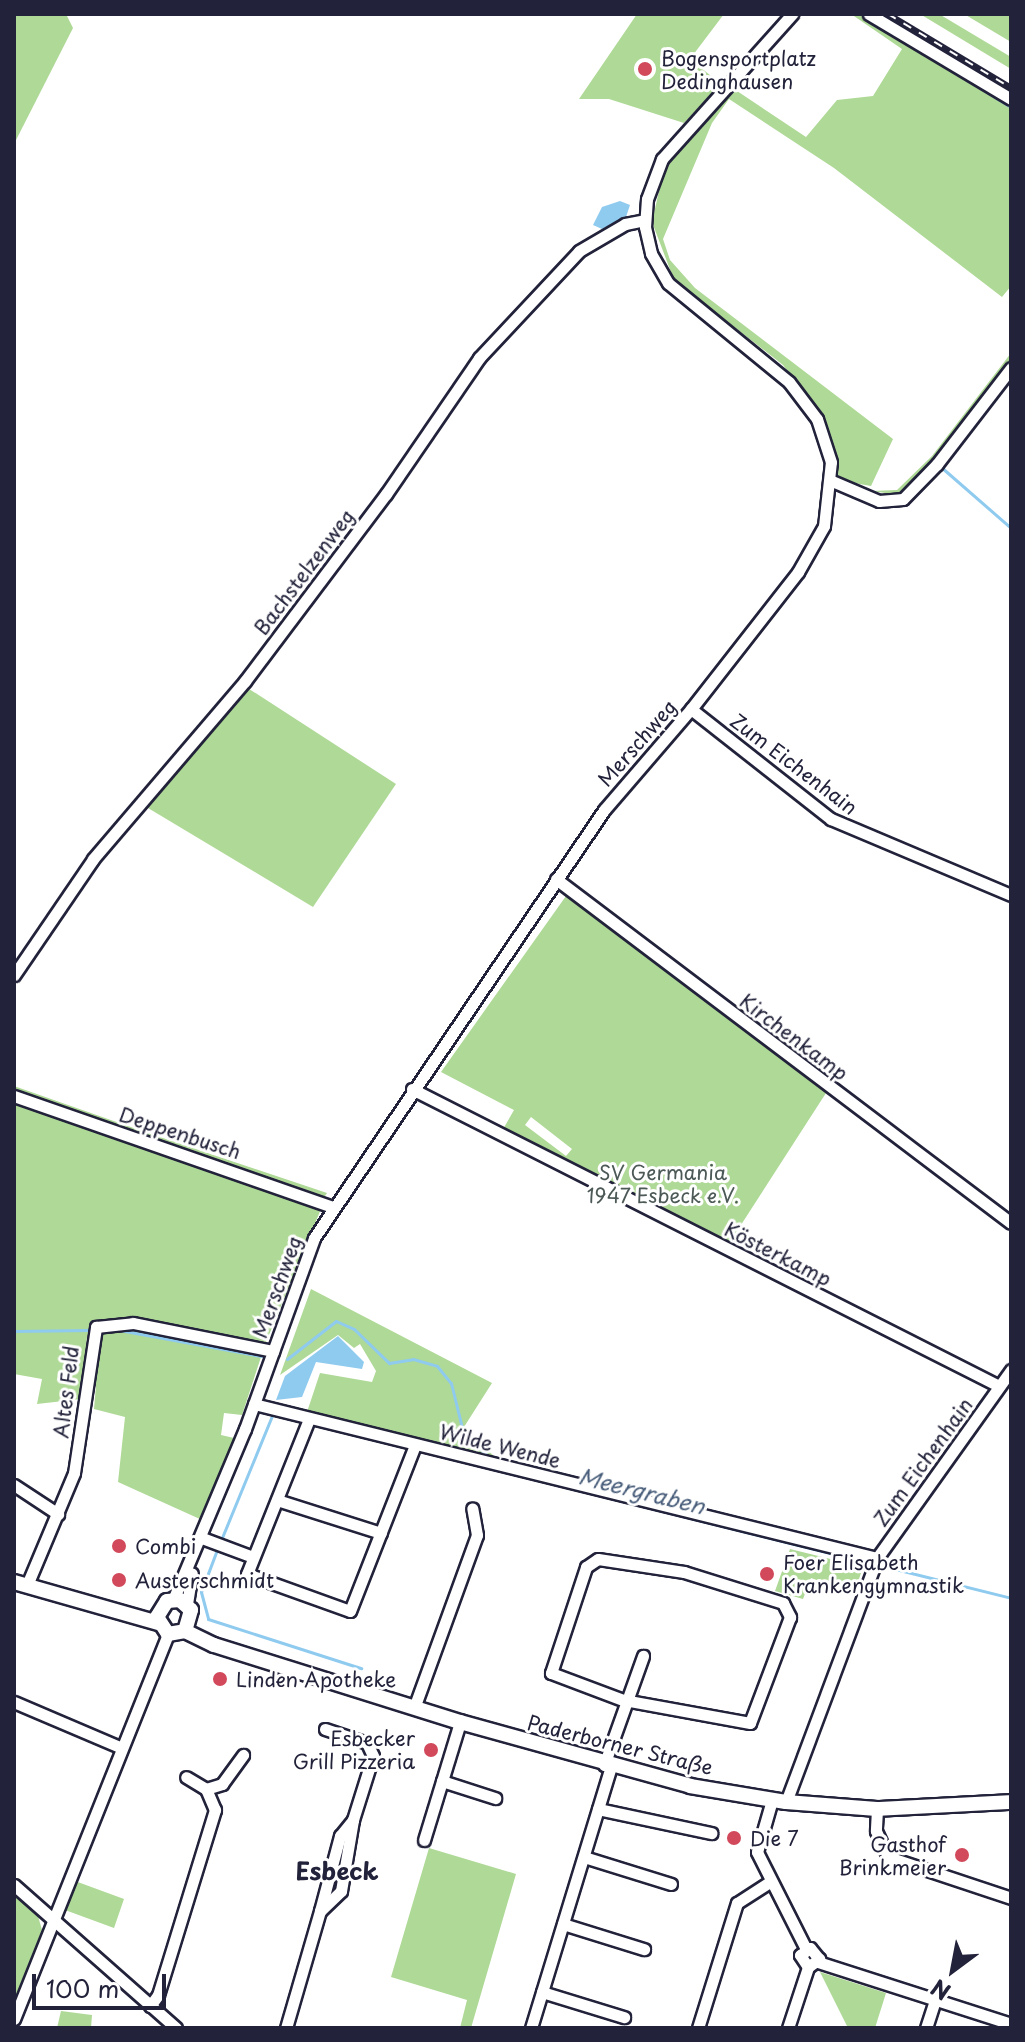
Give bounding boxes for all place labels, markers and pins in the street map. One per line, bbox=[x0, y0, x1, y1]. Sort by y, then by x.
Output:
place label: Bogensportplatz Dedinghausen bbox=[661, 46, 816, 93]
marker: Bogensportplatz Dedinghausen bbox=[636, 60, 654, 78]
place label: Combi bbox=[135, 1534, 196, 1558]
marker: Combi bbox=[110, 1537, 128, 1555]
place label: Foer Elisabeth Krankengymnastik bbox=[783, 1550, 964, 1597]
marker: Foer Elisabeth Krankengymnastik bbox=[758, 1565, 776, 1583]
place label: Austerschmidt bbox=[135, 1568, 274, 1592]
marker: Austerschmidt bbox=[110, 1571, 128, 1589]
place label: Linden Apotheke bbox=[236, 1667, 397, 1691]
marker: Linden Apotheke bbox=[211, 1670, 229, 1688]
place label: Esbecker Grill Pizzeria bbox=[293, 1726, 415, 1773]
marker: Esbecker Grill Pizzeria bbox=[422, 1741, 440, 1759]
place label: Die 7 bbox=[750, 1826, 800, 1850]
marker: Die 7 bbox=[725, 1829, 743, 1847]
place label: Gasthof Brinkmeier bbox=[839, 1832, 946, 1879]
marker: Gasthof Brinkmeier bbox=[953, 1846, 971, 1864]

